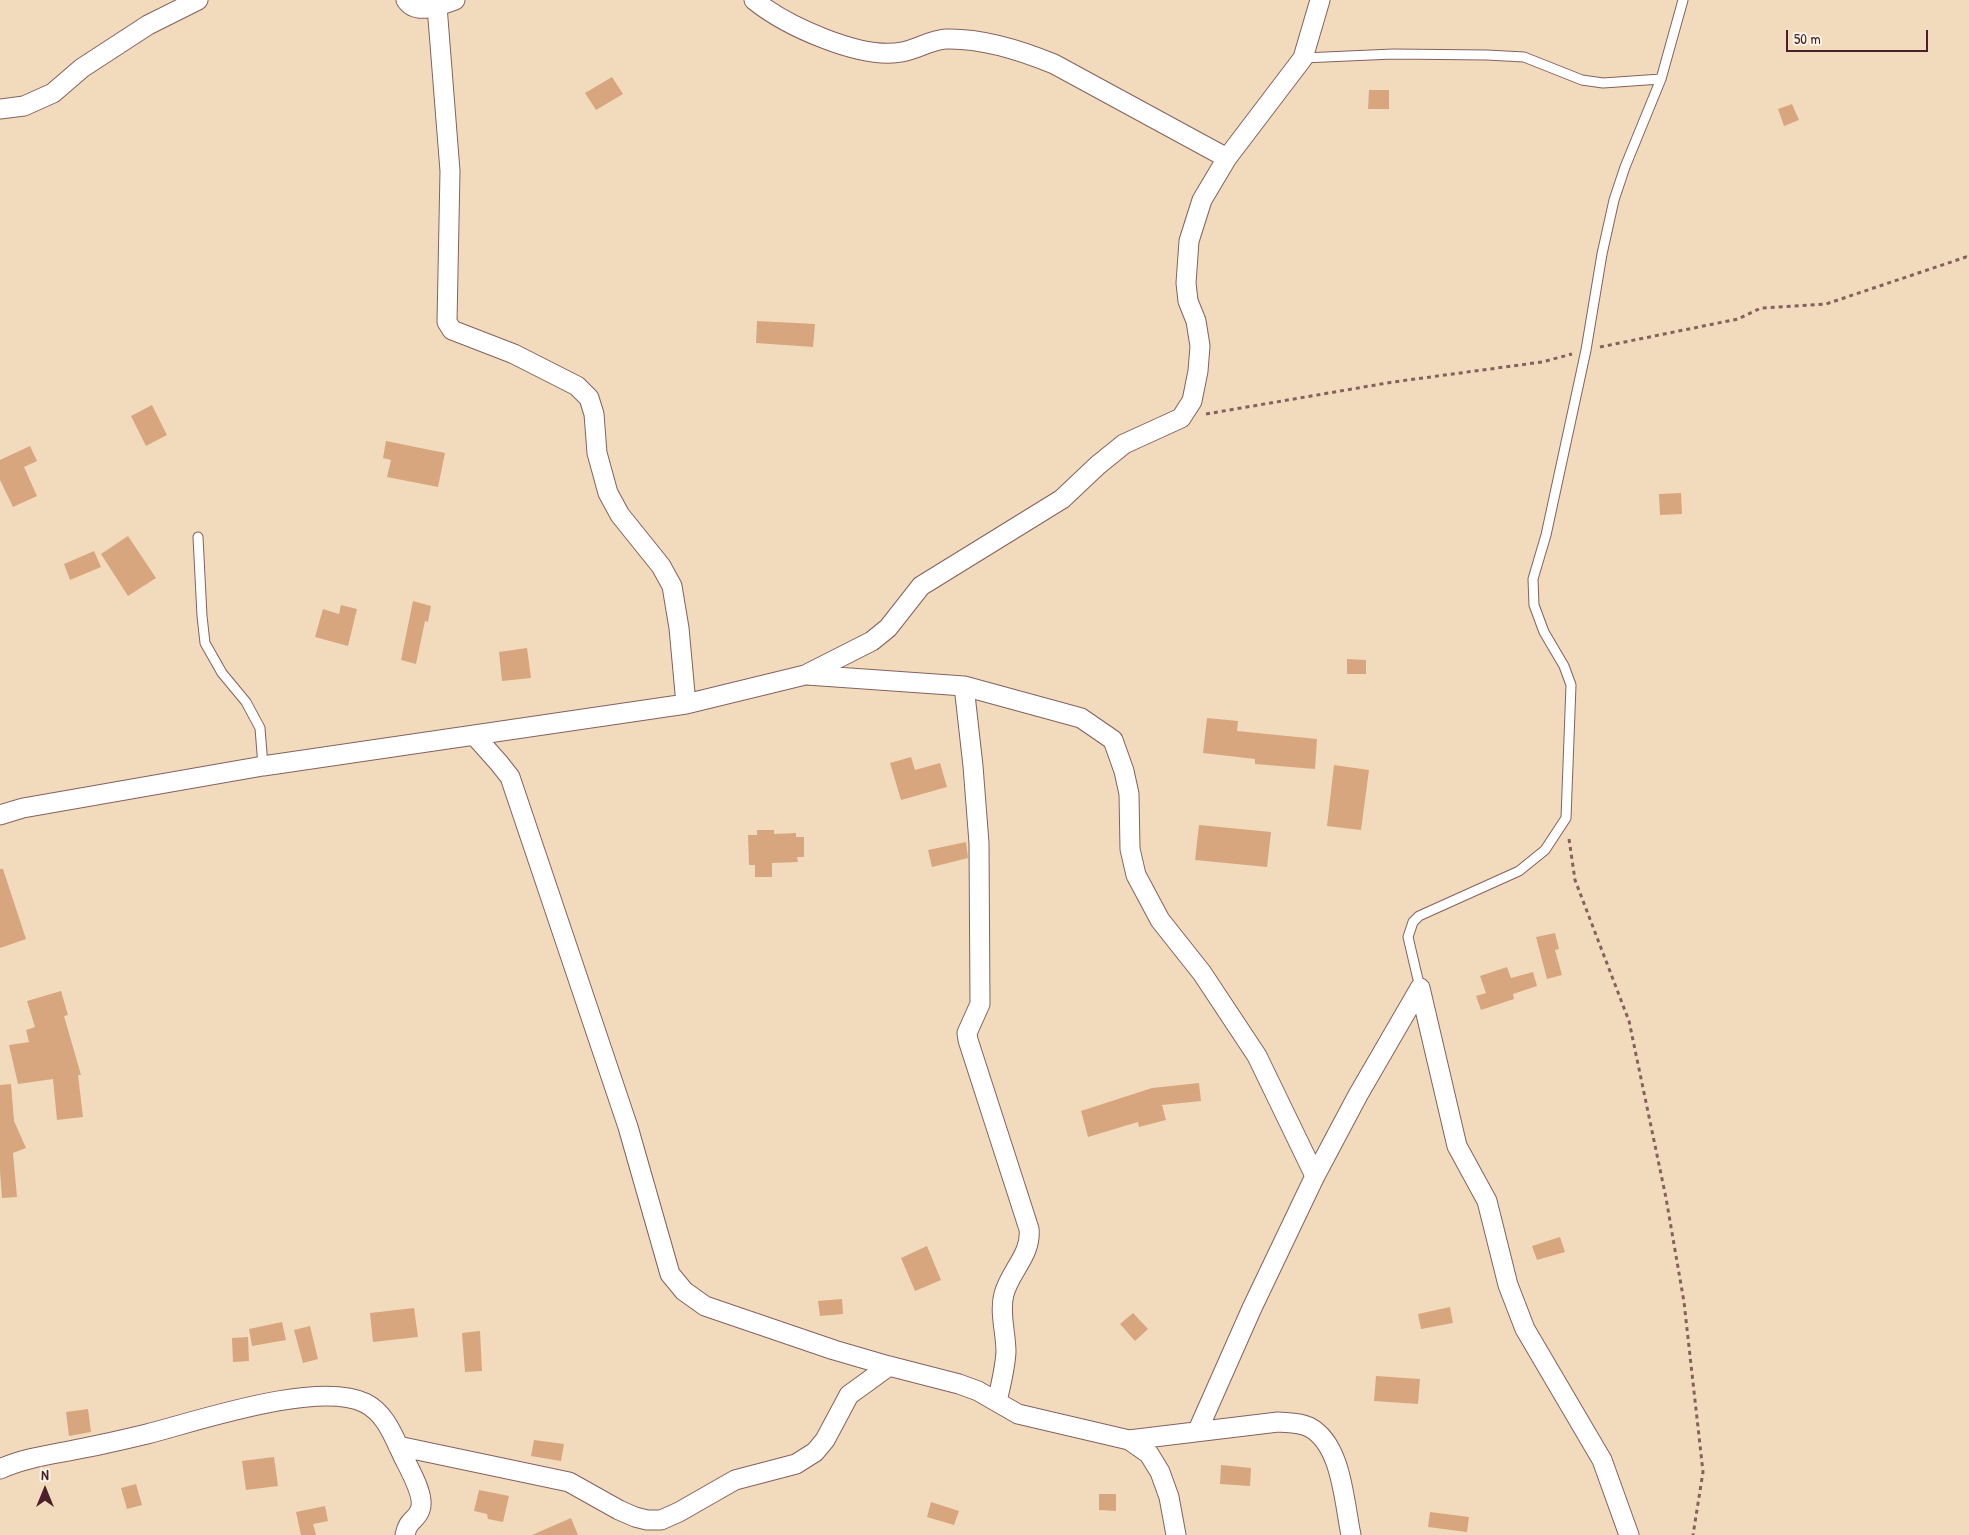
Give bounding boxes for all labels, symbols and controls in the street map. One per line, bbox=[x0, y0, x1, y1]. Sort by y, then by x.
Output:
scale bar bbox=[1789, 20, 1932, 52]
text: 50 m bbox=[1794, 28, 1821, 49]
north arrow bbox=[20, 1465, 70, 1515]
text: N bbox=[41, 1465, 49, 1484]

